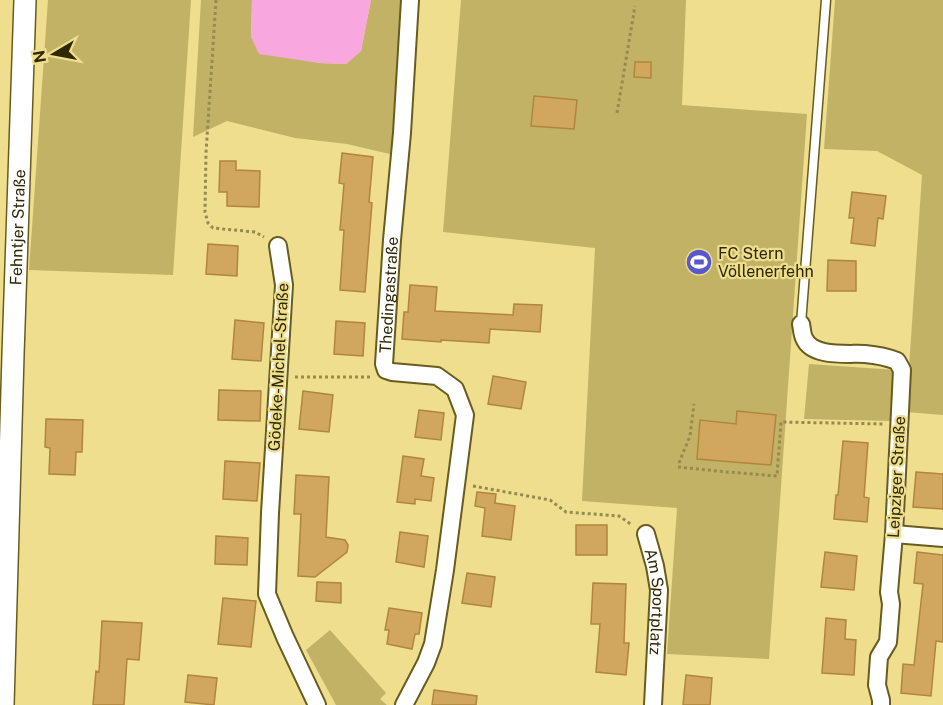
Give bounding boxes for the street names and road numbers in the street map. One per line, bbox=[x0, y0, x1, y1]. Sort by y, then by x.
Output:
street label: Fehntjer Straße bbox=[6, 169, 29, 286]
street label: Thedingastraße bbox=[376, 236, 402, 354]
street label: Gödeke-Michel-Straße bbox=[265, 282, 292, 452]
street label: Leipziger Straße bbox=[884, 416, 909, 538]
street label: Am Sportplatz bbox=[641, 546, 668, 656]

